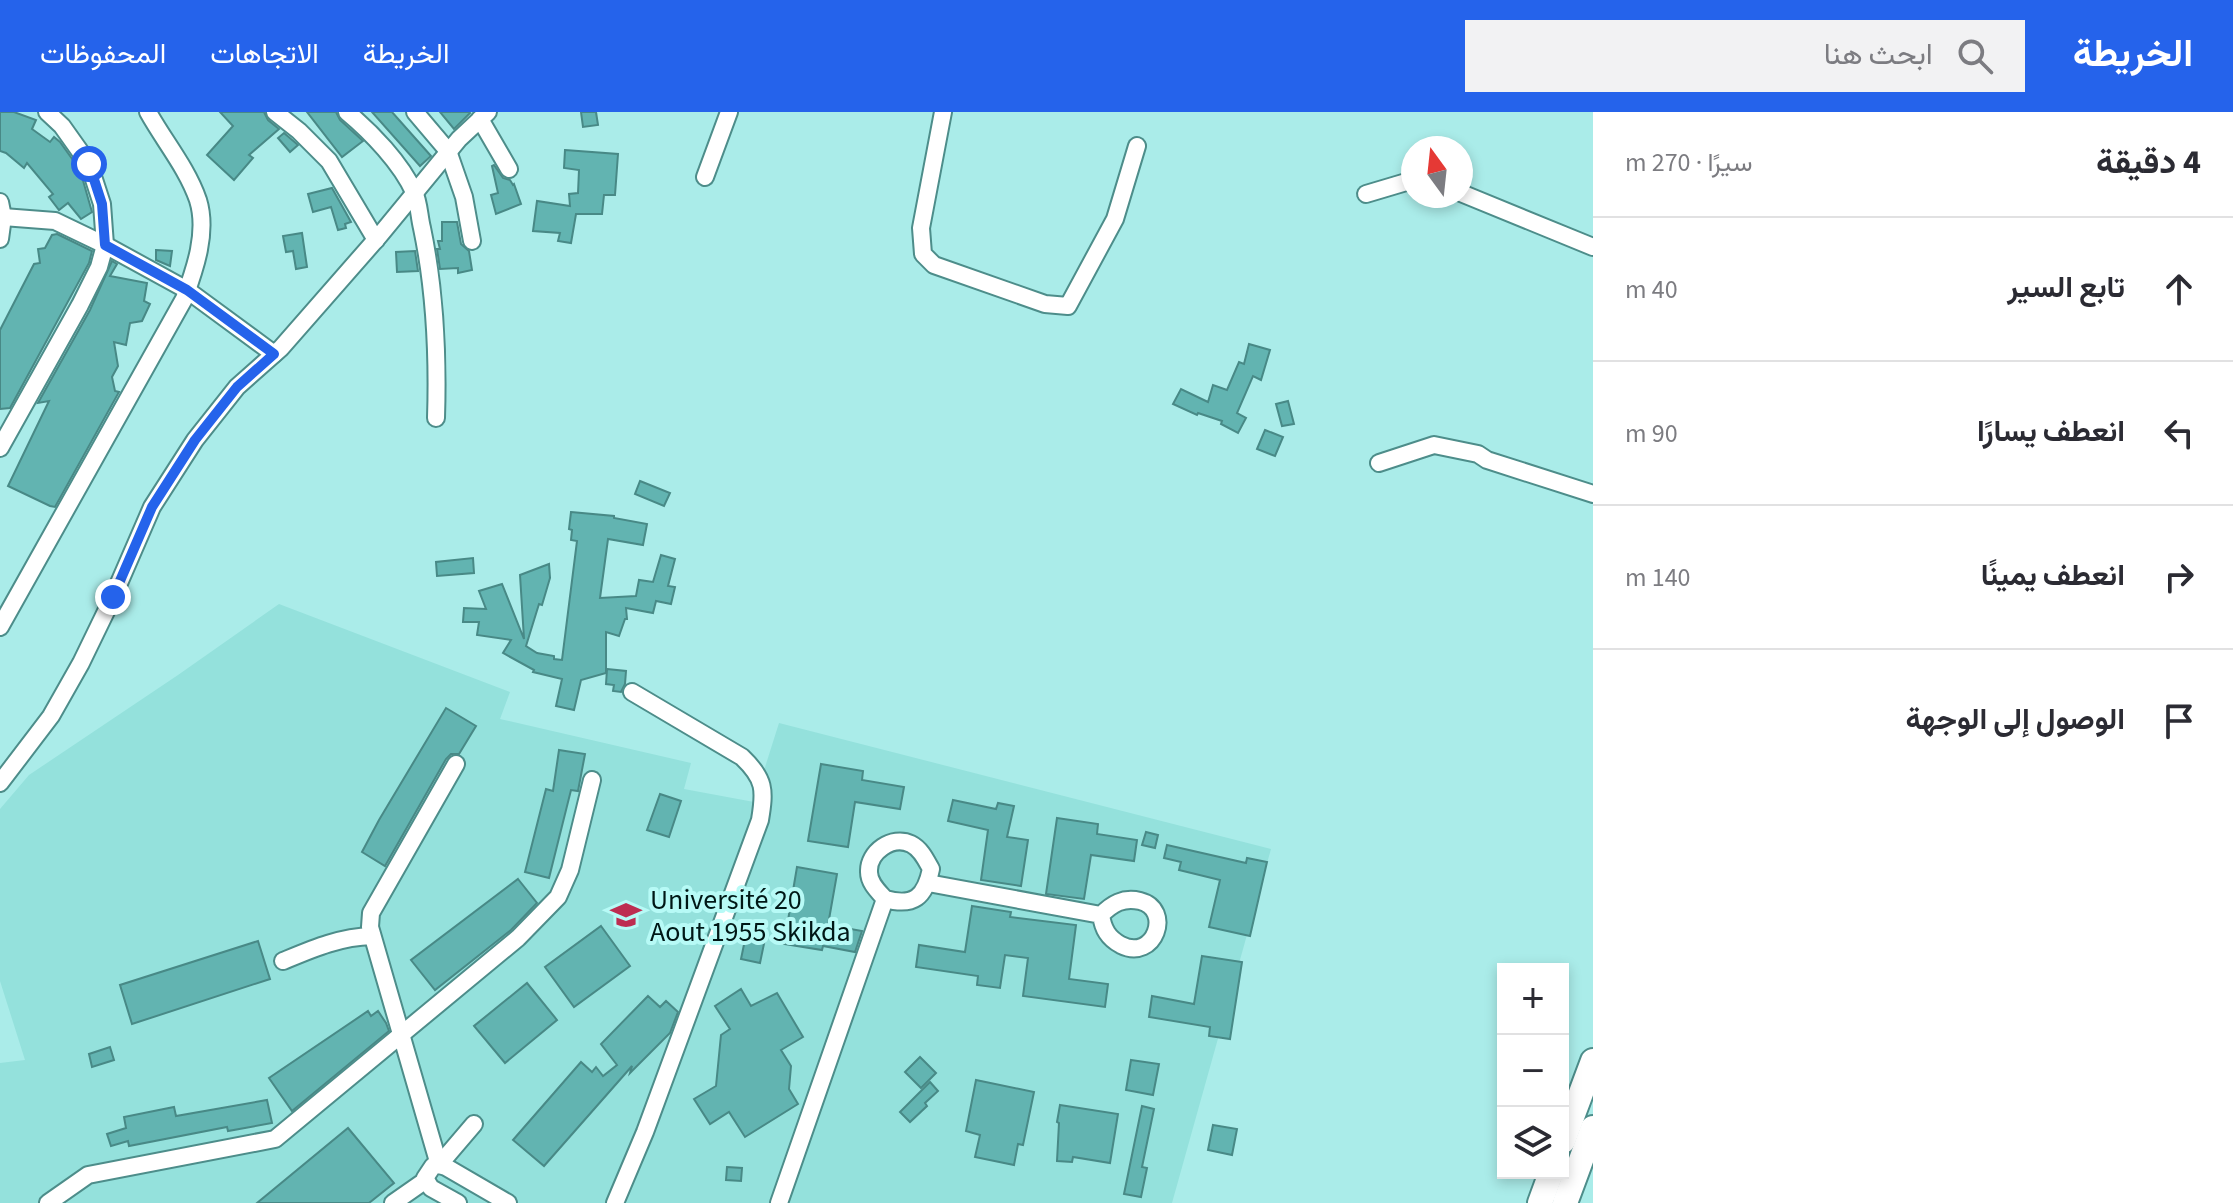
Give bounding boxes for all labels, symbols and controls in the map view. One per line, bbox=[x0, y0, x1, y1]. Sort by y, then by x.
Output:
search box bbox=[1465, 20, 2025, 92]
text: الخريطة bbox=[2073, 27, 2193, 81]
text: ابحث هنا bbox=[1824, 33, 1933, 76]
text: المحفوظات bbox=[40, 34, 166, 74]
text: الاتجاهات bbox=[210, 34, 319, 74]
text: الخريطة bbox=[363, 34, 449, 74]
icon: search bbox=[1953, 34, 1997, 78]
north arrow bbox=[1401, 136, 1473, 208]
text: 4 دقيقة bbox=[2096, 138, 2201, 187]
text: سيرًا · 270 m bbox=[1625, 144, 1753, 181]
route start bbox=[71, 146, 107, 182]
text: تابع السير bbox=[2007, 266, 2125, 309]
icon: ahead bbox=[2157, 267, 2201, 311]
text: 40 m bbox=[1625, 271, 1678, 308]
text: انعطف يسارًا bbox=[1977, 410, 2125, 453]
icon: left bbox=[2157, 411, 2201, 455]
text: 90 m bbox=[1625, 415, 1678, 452]
text: انعطف يمينًا bbox=[1981, 554, 2125, 597]
icon: right bbox=[2157, 555, 2201, 599]
text: 140 m bbox=[1625, 559, 1691, 596]
route end bbox=[95, 579, 131, 615]
text: الوصول إلى الوجهة bbox=[1906, 698, 2125, 741]
icon: arrive bbox=[2157, 699, 2201, 743]
place label: Université 20 Aout 1955 Skikda bbox=[650, 880, 851, 952]
school or university icon: Université 20 Aout 1955 Skikda bbox=[609, 898, 643, 932]
map controls bbox=[1497, 963, 1569, 1179]
button: + bbox=[1497, 963, 1569, 1035]
button: − bbox=[1497, 1035, 1569, 1107]
button: layers bbox=[1497, 1107, 1569, 1179]

